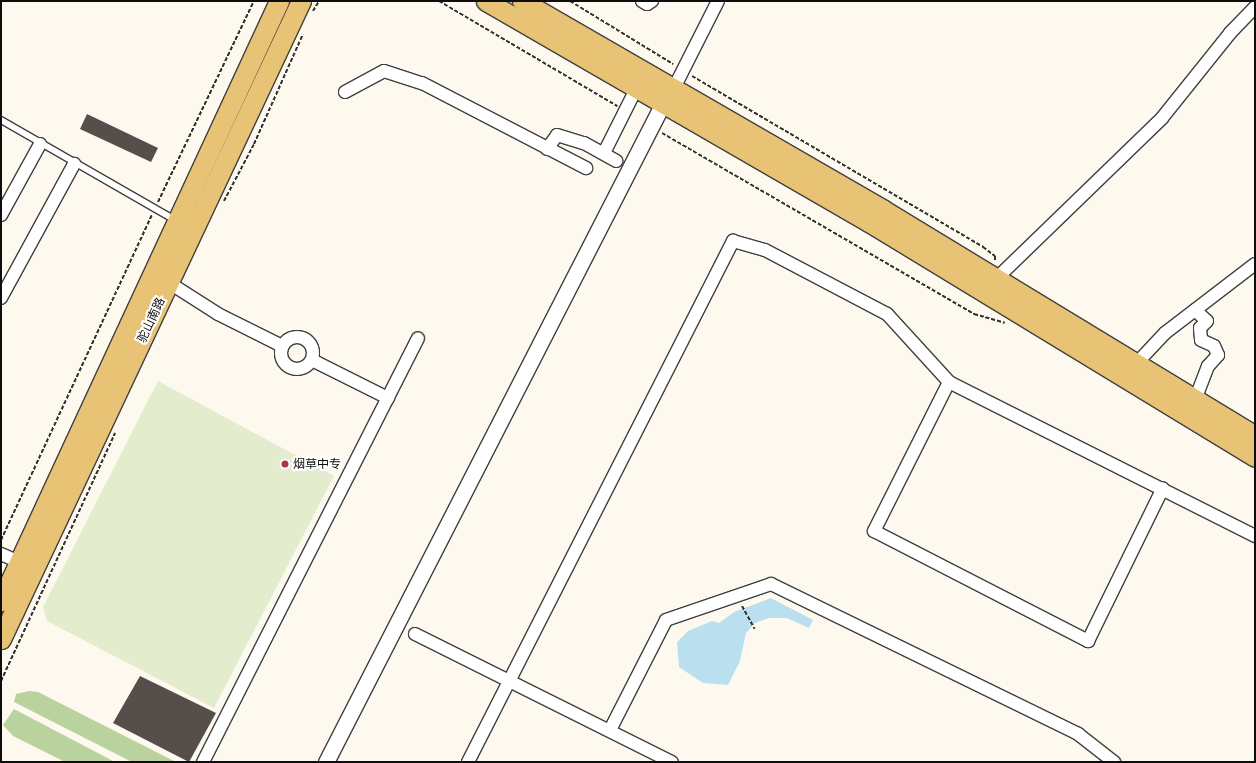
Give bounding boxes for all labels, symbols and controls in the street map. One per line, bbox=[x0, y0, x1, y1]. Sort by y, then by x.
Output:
street label: 驼山南路 bbox=[134, 295, 168, 345]
place label: 烟草中专 bbox=[293, 457, 341, 471]
marker: 烟草中专 bbox=[280, 459, 290, 469]

